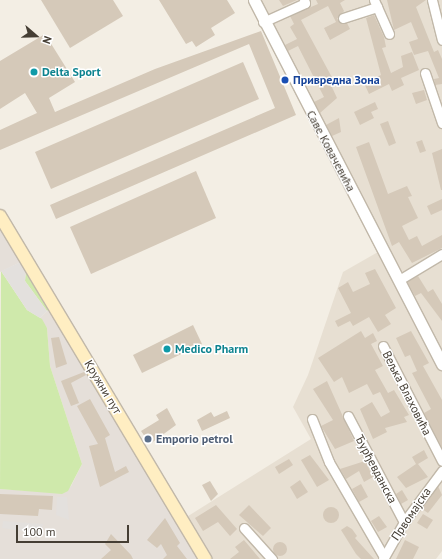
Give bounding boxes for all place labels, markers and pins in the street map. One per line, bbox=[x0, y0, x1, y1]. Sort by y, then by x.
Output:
place label: Delta Sport bbox=[42, 65, 101, 79]
marker: Delta Sport bbox=[29, 67, 39, 77]
place label: Привредна Зона bbox=[293, 73, 380, 87]
marker: Привредна Зона bbox=[280, 75, 290, 85]
place label: Medico Pharm bbox=[175, 342, 248, 356]
marker: Medico Pharm bbox=[162, 344, 172, 354]
place label: Emporio petrol bbox=[156, 432, 233, 446]
marker: Emporio petrol bbox=[143, 434, 153, 444]

